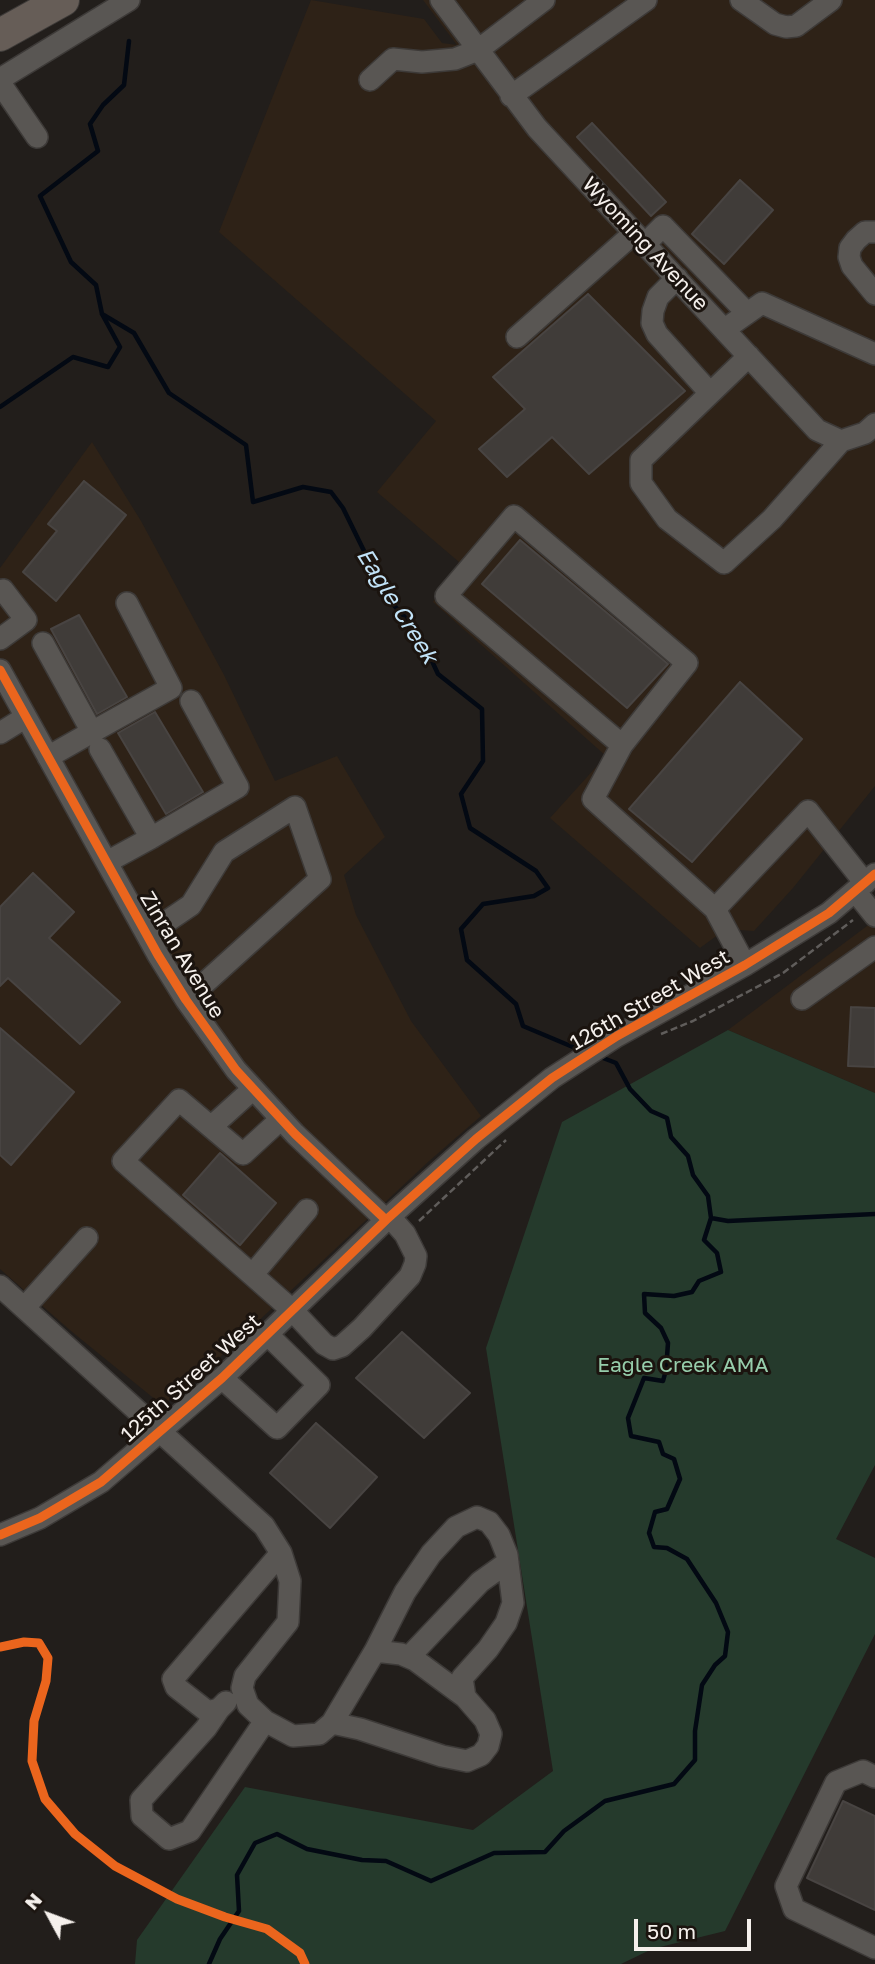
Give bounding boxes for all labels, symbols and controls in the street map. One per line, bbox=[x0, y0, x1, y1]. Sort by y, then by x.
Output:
street label: Wyoming Avenue bbox=[577, 172, 713, 316]
water label: Eagle Creek bbox=[351, 543, 443, 669]
street label: Zinran Avenue bbox=[134, 887, 230, 1023]
street label: 126th Street West bbox=[566, 944, 734, 1056]
street label: 125th Street West bbox=[116, 1309, 266, 1447]
park label: Eagle Creek AMA bbox=[597, 1352, 769, 1378]
north arrow bbox=[14, 1880, 84, 1950]
text: N bbox=[19, 1888, 46, 1914]
scale bar bbox=[637, 1904, 754, 1948]
text: 50 m bbox=[647, 1918, 696, 1944]

